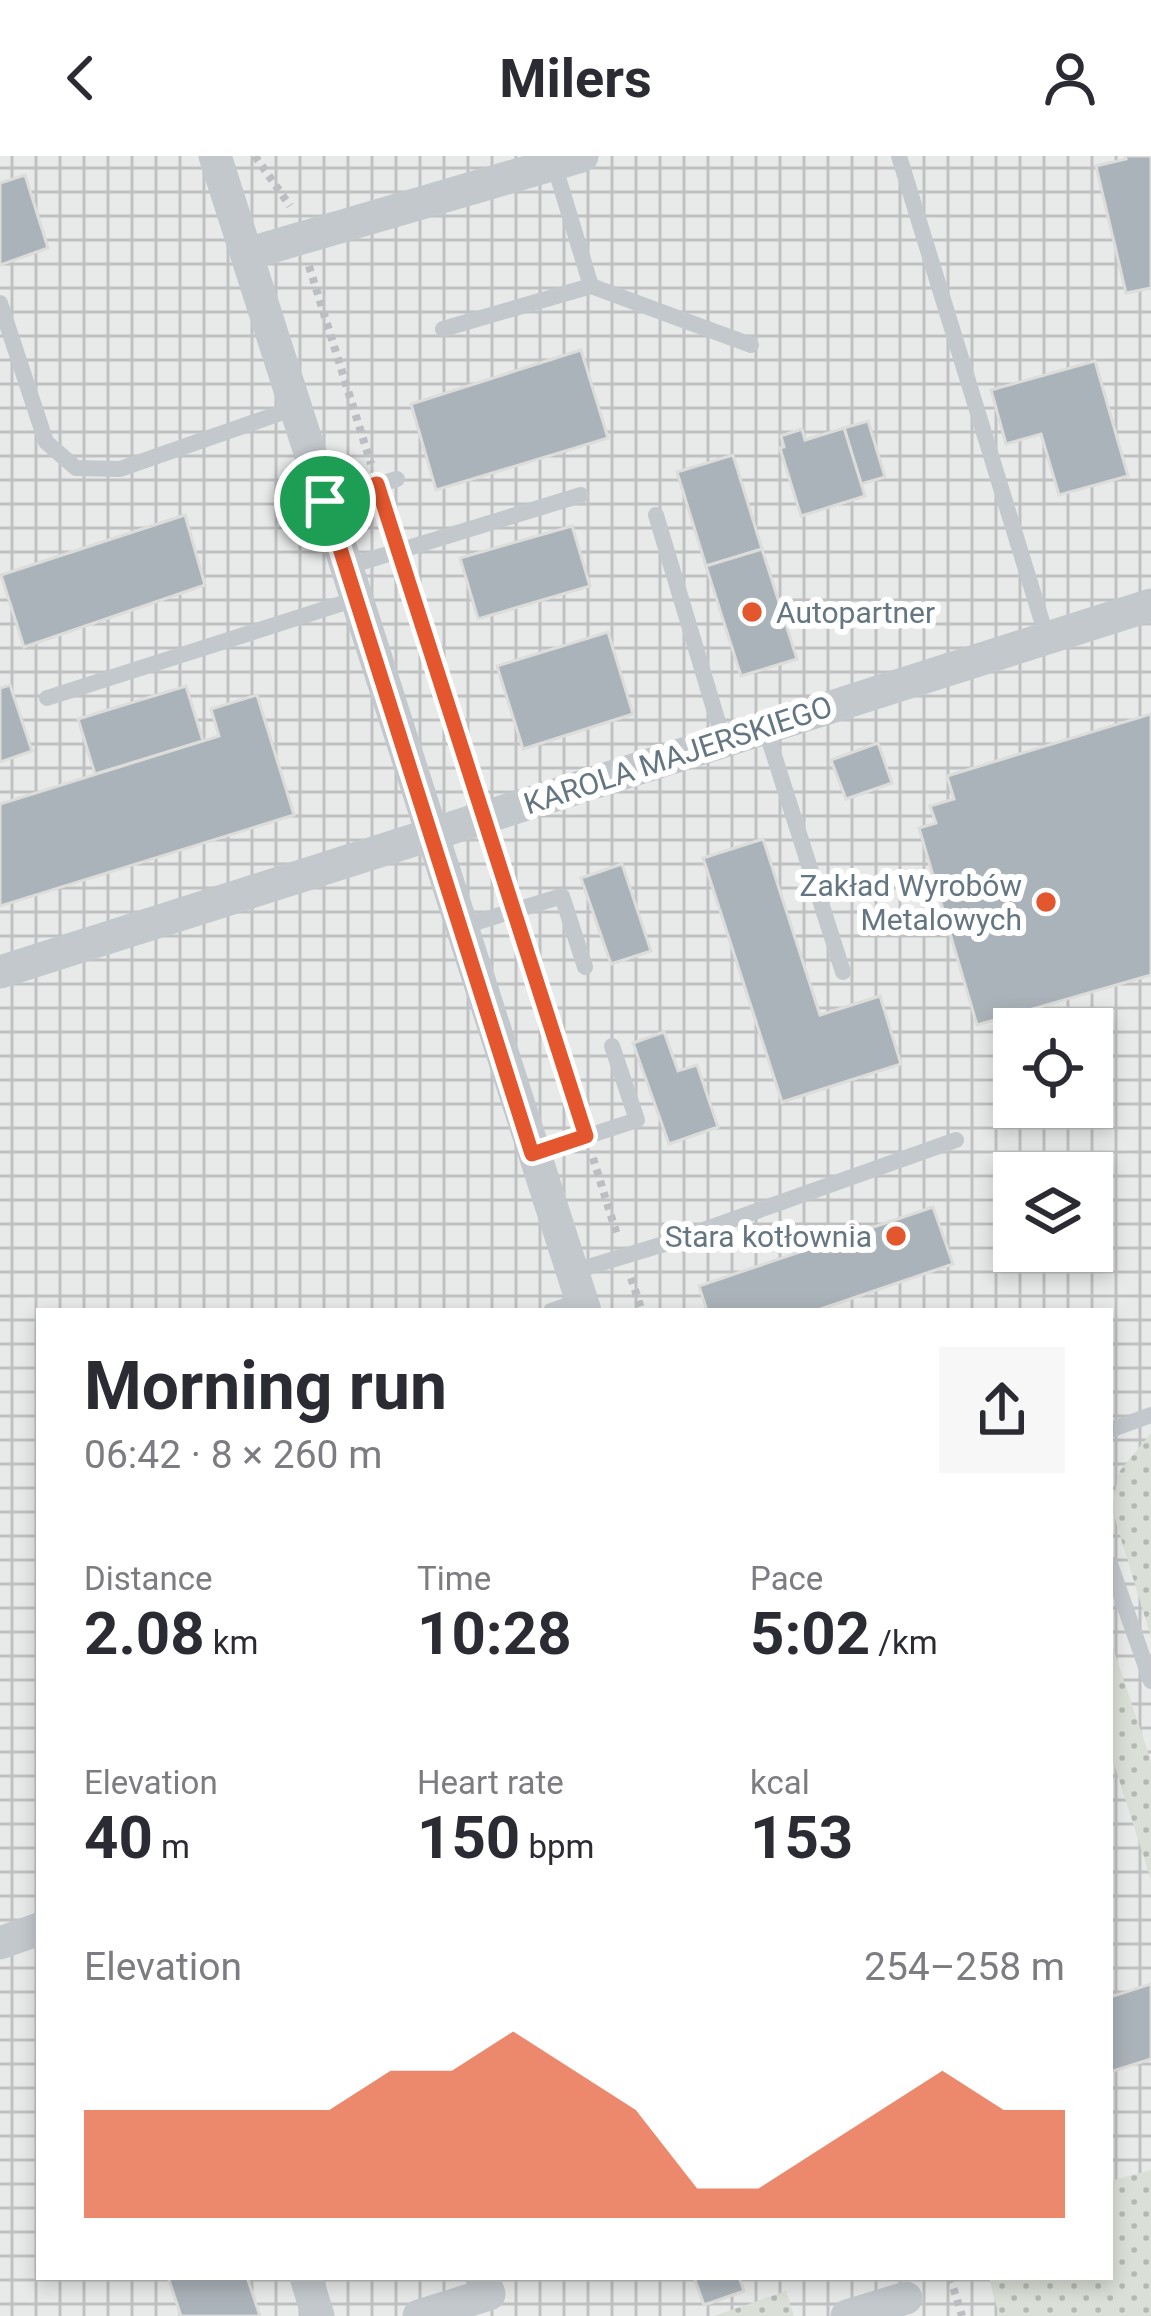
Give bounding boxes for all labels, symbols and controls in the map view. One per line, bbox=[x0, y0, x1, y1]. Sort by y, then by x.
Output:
icon: back bbox=[48, 45, 114, 111]
icon: person bbox=[1037, 45, 1103, 111]
text: Milers bbox=[499, 47, 652, 110]
pin bbox=[274, 450, 376, 552]
icon: arrive bbox=[292, 468, 358, 534]
place label: Autopartner bbox=[776, 595, 935, 630]
marker: Autopartner bbox=[739, 599, 765, 625]
street label: KAROLA MAJERSKIEGO bbox=[519, 689, 837, 821]
place label: Zakład Wyrobów Metalowych bbox=[799, 868, 1022, 937]
marker: Zakład Wyrobów Metalowych bbox=[1033, 889, 1059, 915]
map controls bbox=[993, 1008, 1113, 1272]
button: locate bbox=[993, 1008, 1113, 1128]
button: layers bbox=[993, 1152, 1113, 1272]
place label: Stara kotłownia bbox=[665, 1219, 872, 1254]
marker: Stara kotłownia bbox=[883, 1223, 909, 1249]
button: share bbox=[939, 1347, 1065, 1473]
text: Morning run bbox=[84, 1348, 447, 1425]
text: 06:42 · 8 × 260 m bbox=[84, 1432, 382, 1478]
text: Distance bbox=[84, 1559, 212, 1598]
text: Time bbox=[417, 1559, 491, 1598]
text: Pace bbox=[750, 1559, 823, 1598]
text: 2.08 bbox=[84, 1598, 205, 1669]
text: 10:28 bbox=[417, 1598, 572, 1669]
text: 5:02 bbox=[750, 1598, 870, 1669]
text: km bbox=[205, 1623, 259, 1662]
text: /km bbox=[870, 1623, 938, 1662]
text: Elevation bbox=[84, 1763, 218, 1802]
text: Heart rate bbox=[417, 1763, 564, 1802]
text: kcal bbox=[750, 1763, 810, 1802]
text: 40 bbox=[84, 1802, 153, 1873]
text: 150 bbox=[417, 1802, 520, 1873]
text: 153 bbox=[750, 1802, 853, 1873]
text: m bbox=[153, 1827, 190, 1866]
text: bpm bbox=[520, 1827, 594, 1866]
text: Elevation bbox=[84, 1944, 242, 1990]
text: 254–258 m bbox=[864, 1944, 1065, 1990]

